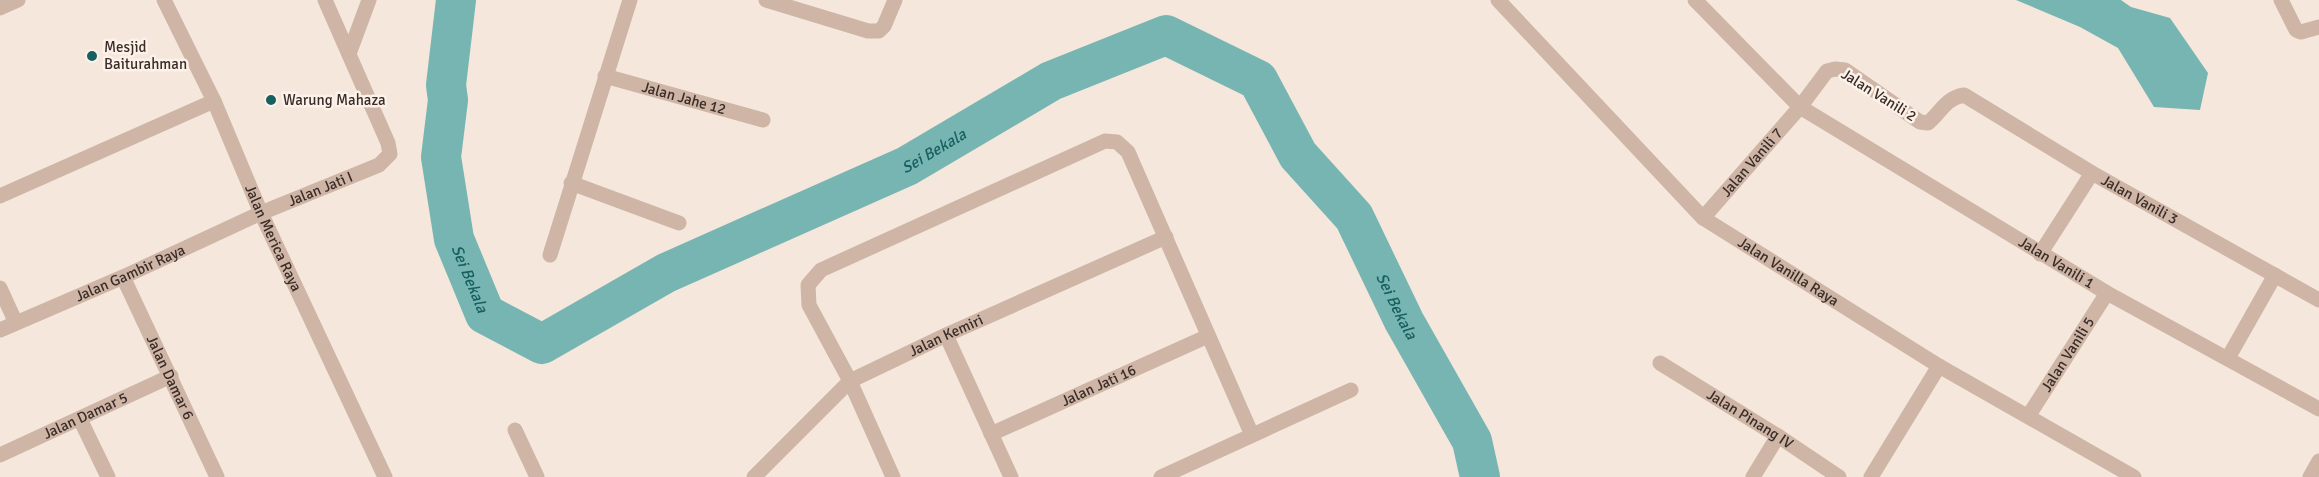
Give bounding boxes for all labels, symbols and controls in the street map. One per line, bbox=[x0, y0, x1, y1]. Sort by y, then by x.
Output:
place label: Mesjid Baiturahman bbox=[104, 38, 187, 73]
marker: Mesjid Baiturahman bbox=[85, 49, 99, 63]
street label: Jalan Vanili 2 bbox=[1838, 65, 1920, 125]
street label: Jalan Jahe 12 bbox=[640, 78, 728, 118]
place label: Warung Mahaza bbox=[283, 91, 386, 109]
marker: Warung Mahaza bbox=[264, 93, 278, 107]
water label: Sei Bekala bbox=[899, 124, 971, 178]
street label: Jalan Vanili 7 bbox=[1717, 124, 1787, 200]
street label: Jalan Jati I bbox=[285, 168, 355, 210]
street label: Jalan Vanili 3 bbox=[2098, 171, 2181, 228]
street label: Jalan Merica Raya bbox=[241, 182, 306, 294]
street label: Jalan Vanilla Raya bbox=[1735, 233, 1842, 310]
street label: Jalan Vanili 1 bbox=[2016, 233, 2098, 292]
street label: Jalan Gambir Raya bbox=[73, 241, 188, 305]
water label: Sei Bekala bbox=[447, 242, 493, 317]
water label: Sei Bekala bbox=[1371, 270, 1422, 344]
street label: Jalan Kemiri bbox=[906, 311, 986, 360]
street label: Jalan Vanili 5 bbox=[2037, 314, 2098, 395]
street label: Jalan Damar 6 bbox=[143, 332, 198, 423]
street label: Jalan Jati 16 bbox=[1058, 361, 1139, 410]
street label: Jalan Pinang IV bbox=[1704, 385, 1797, 453]
street label: Jalan Damar 5 bbox=[40, 388, 131, 443]

